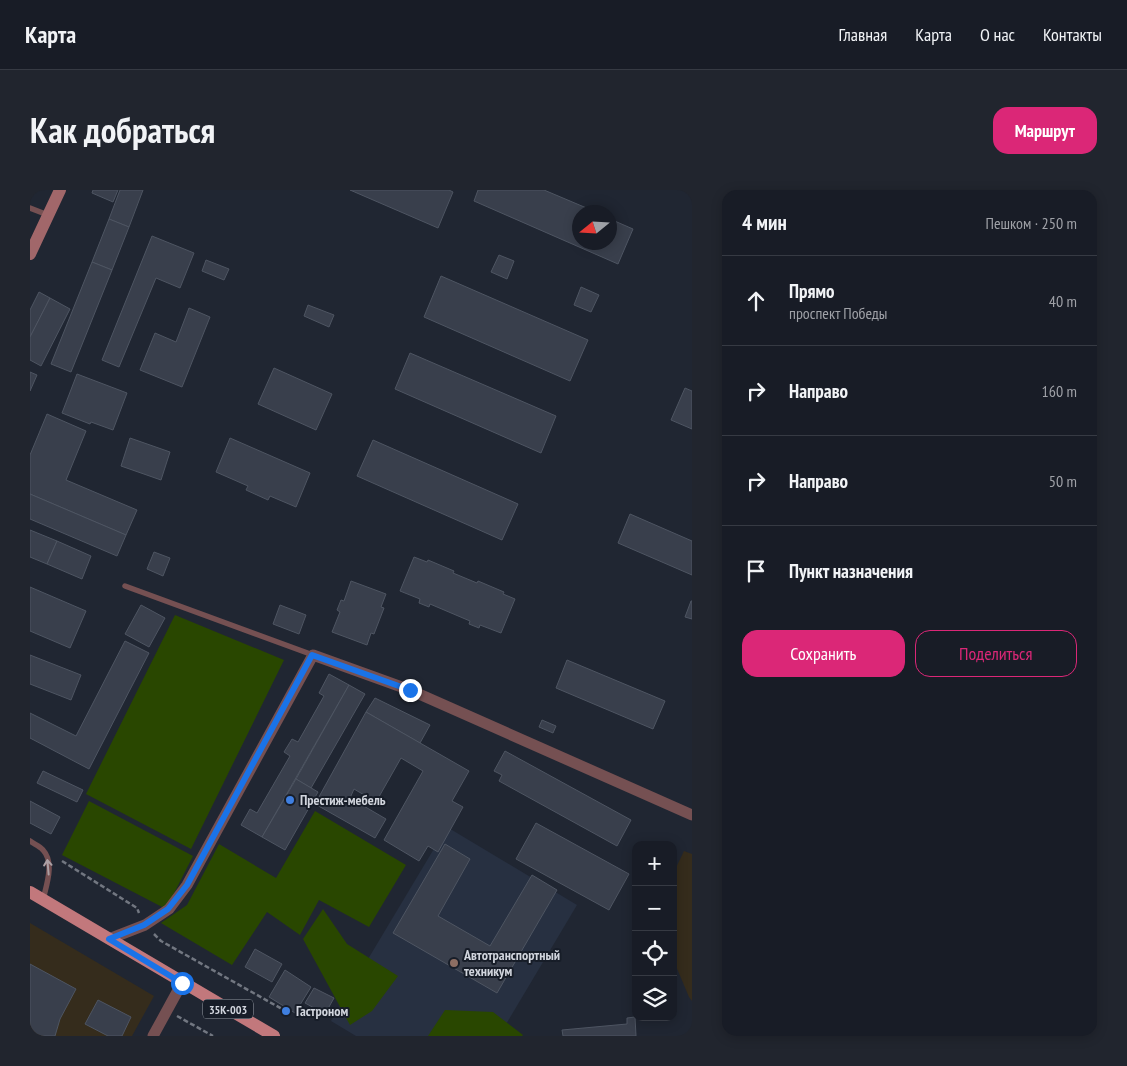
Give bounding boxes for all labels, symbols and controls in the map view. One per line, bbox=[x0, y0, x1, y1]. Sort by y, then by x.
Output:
text: Карта bbox=[25, 19, 76, 50]
text: Главная bbox=[839, 23, 887, 46]
text: Карта bbox=[915, 23, 952, 46]
text: О нас bbox=[980, 23, 1015, 46]
text: Контакты bbox=[1043, 23, 1102, 46]
text: Как добраться bbox=[30, 107, 215, 153]
button: Маршрут bbox=[993, 107, 1097, 154]
north arrow bbox=[572, 205, 617, 250]
text: 4 мин bbox=[742, 209, 787, 236]
text: Пешком · 250 m bbox=[986, 213, 1077, 233]
text: Прямо bbox=[789, 279, 834, 303]
icon: ahead bbox=[742, 287, 770, 315]
text: 40 m bbox=[1049, 291, 1077, 311]
text: проспект Победы bbox=[789, 303, 887, 323]
icon: right bbox=[742, 377, 770, 405]
text: Направо bbox=[789, 379, 848, 403]
text: 160 m bbox=[1042, 381, 1077, 401]
icon: right bbox=[742, 467, 770, 495]
text: Направо bbox=[789, 469, 848, 493]
text: 50 m bbox=[1049, 471, 1077, 491]
icon: arrive bbox=[742, 557, 770, 585]
text: Пункт назначения bbox=[789, 559, 913, 583]
button: Сохранить bbox=[742, 630, 905, 677]
button: Поделиться bbox=[915, 630, 1077, 677]
route end bbox=[399, 679, 422, 702]
place label: Престиж-мебель bbox=[300, 791, 386, 809]
marker: Престиж-мебель bbox=[284, 794, 296, 806]
map controls bbox=[632, 841, 677, 1021]
button: + bbox=[632, 841, 677, 886]
one-way arrow bbox=[43, 859, 53, 875]
button: − bbox=[632, 886, 677, 931]
button: locate bbox=[632, 931, 677, 976]
place label: Автотранспортный техникум bbox=[463, 946, 560, 980]
marker: Автотранспортный техникум bbox=[448, 957, 460, 969]
route start bbox=[171, 972, 194, 995]
button: layers bbox=[632, 976, 677, 1021]
road number: 35К-003 bbox=[203, 1000, 253, 1019]
place label: Гастроном bbox=[296, 1002, 348, 1020]
marker: Гастроном bbox=[280, 1005, 292, 1017]

